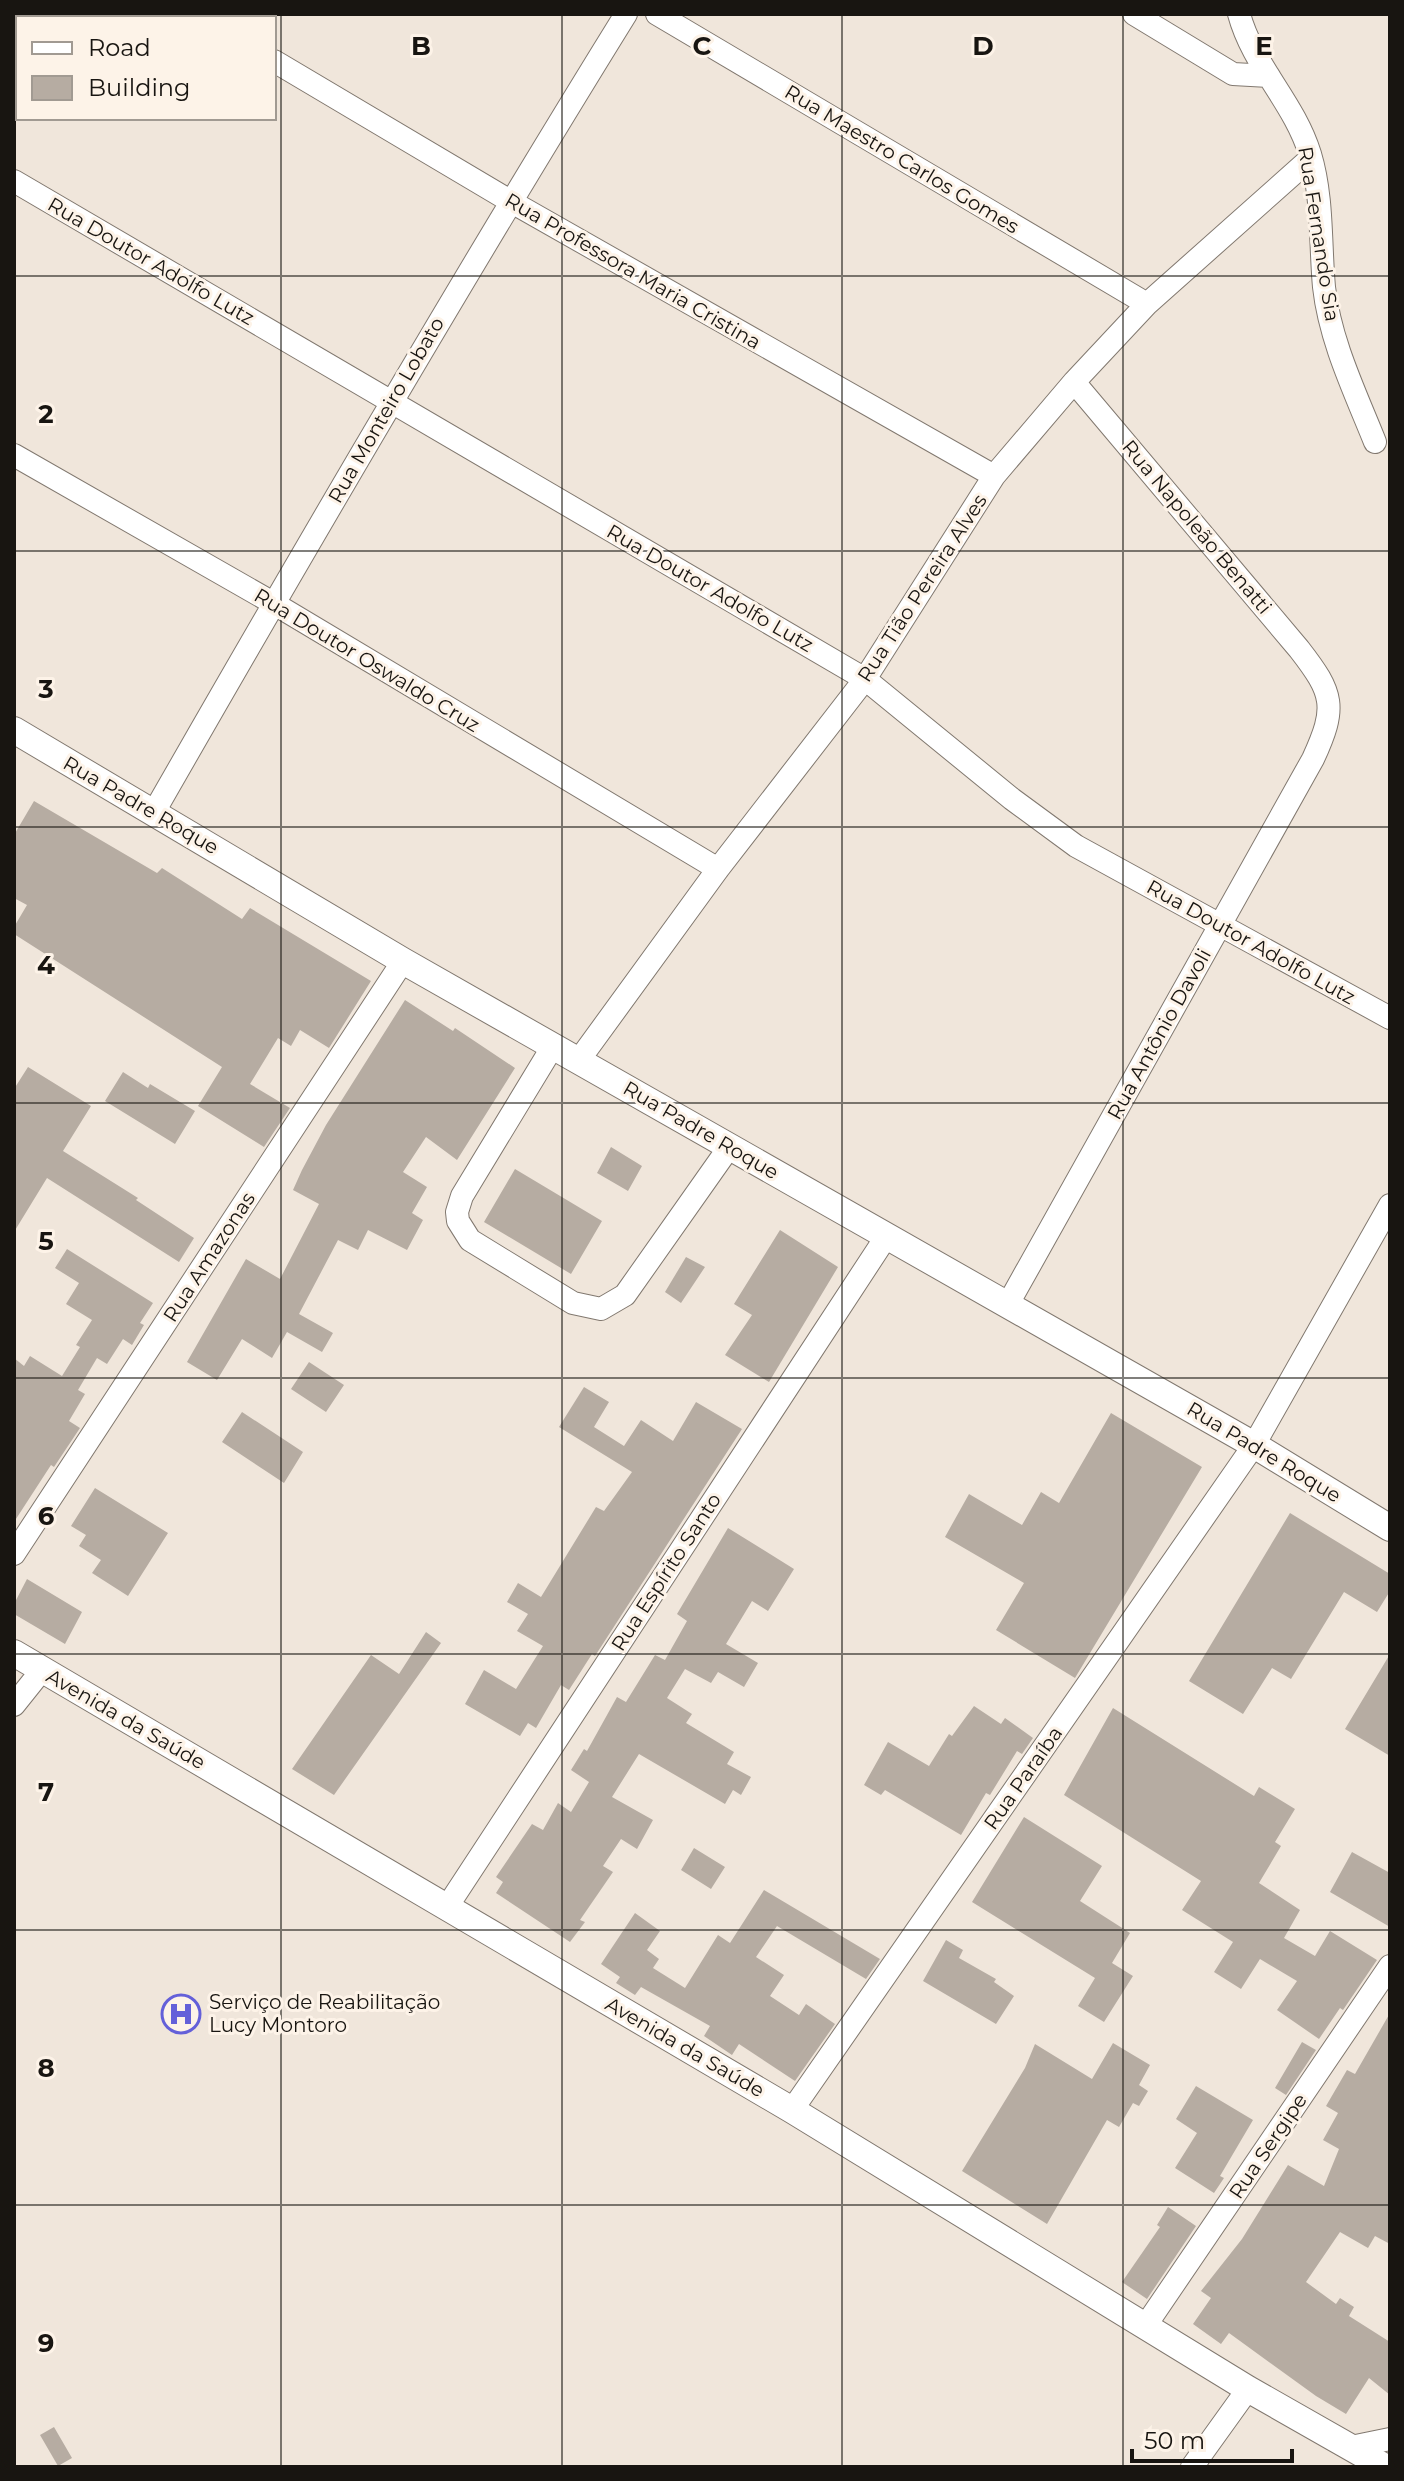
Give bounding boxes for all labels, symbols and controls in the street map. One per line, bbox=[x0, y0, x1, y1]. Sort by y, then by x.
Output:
legend bbox=[16, 16, 276, 120]
text: B bbox=[411, 30, 431, 62]
text: C bbox=[693, 30, 712, 62]
text: D bbox=[972, 30, 994, 62]
text: E bbox=[1255, 30, 1273, 62]
text: Road bbox=[88, 33, 151, 62]
text: Building bbox=[88, 73, 191, 102]
street label: Rua Maestro Carlos Gomes bbox=[781, 79, 1024, 239]
street label: Rua Fernando Sia bbox=[1293, 145, 1345, 323]
street label: Rua Professora Maria Cristina bbox=[501, 188, 765, 354]
street label: Rua Doutor Adolfo Lutz bbox=[43, 192, 259, 330]
street label: Rua Monteiro Lobato bbox=[323, 313, 449, 507]
text: 2 bbox=[38, 398, 54, 430]
street label: Rua Napoleão Benatti bbox=[1117, 435, 1277, 619]
street label: Rua Tião Pereira Alves bbox=[852, 489, 992, 686]
street label: Rua Doutor Adolfo Lutz bbox=[602, 519, 818, 657]
street label: Rua Doutor Oswaldo Cruz bbox=[250, 583, 484, 737]
text: 3 bbox=[37, 673, 54, 705]
street label: Rua Padre Roque bbox=[59, 751, 223, 859]
street label: Rua Doutor Adolfo Lutz bbox=[1143, 875, 1359, 1009]
street label: Rua Antônio Davoli bbox=[1102, 944, 1216, 1124]
text: 4 bbox=[37, 949, 55, 981]
street label: Rua Padre Roque bbox=[619, 1076, 783, 1184]
street label: Rua Amazonas bbox=[158, 1187, 260, 1326]
text: 5 bbox=[38, 1225, 54, 1257]
street label: Rua Padre Roque bbox=[1183, 1397, 1345, 1507]
street label: Rua Espírito Santo bbox=[606, 1489, 726, 1655]
text: 6 bbox=[38, 1500, 55, 1532]
street label: Avenida da Saúde bbox=[42, 1664, 210, 1774]
street label: Rua Paraíba bbox=[979, 1722, 1067, 1834]
text: 7 bbox=[38, 1776, 54, 1808]
place label: Serviço de Reabilitação Lucy Montoro bbox=[209, 1990, 440, 2037]
street label: Avenida da Saúde bbox=[601, 1992, 769, 2102]
hospital icon: Serviço de Reabilitação Lucy Montoro bbox=[160, 1993, 202, 2035]
text: 8 bbox=[37, 2052, 55, 2084]
street label: Rua Sergipe bbox=[1224, 2089, 1312, 2203]
text: 9 bbox=[38, 2327, 54, 2359]
scale bar bbox=[1132, 2413, 1292, 2463]
text: 50 m bbox=[1144, 2426, 1205, 2455]

